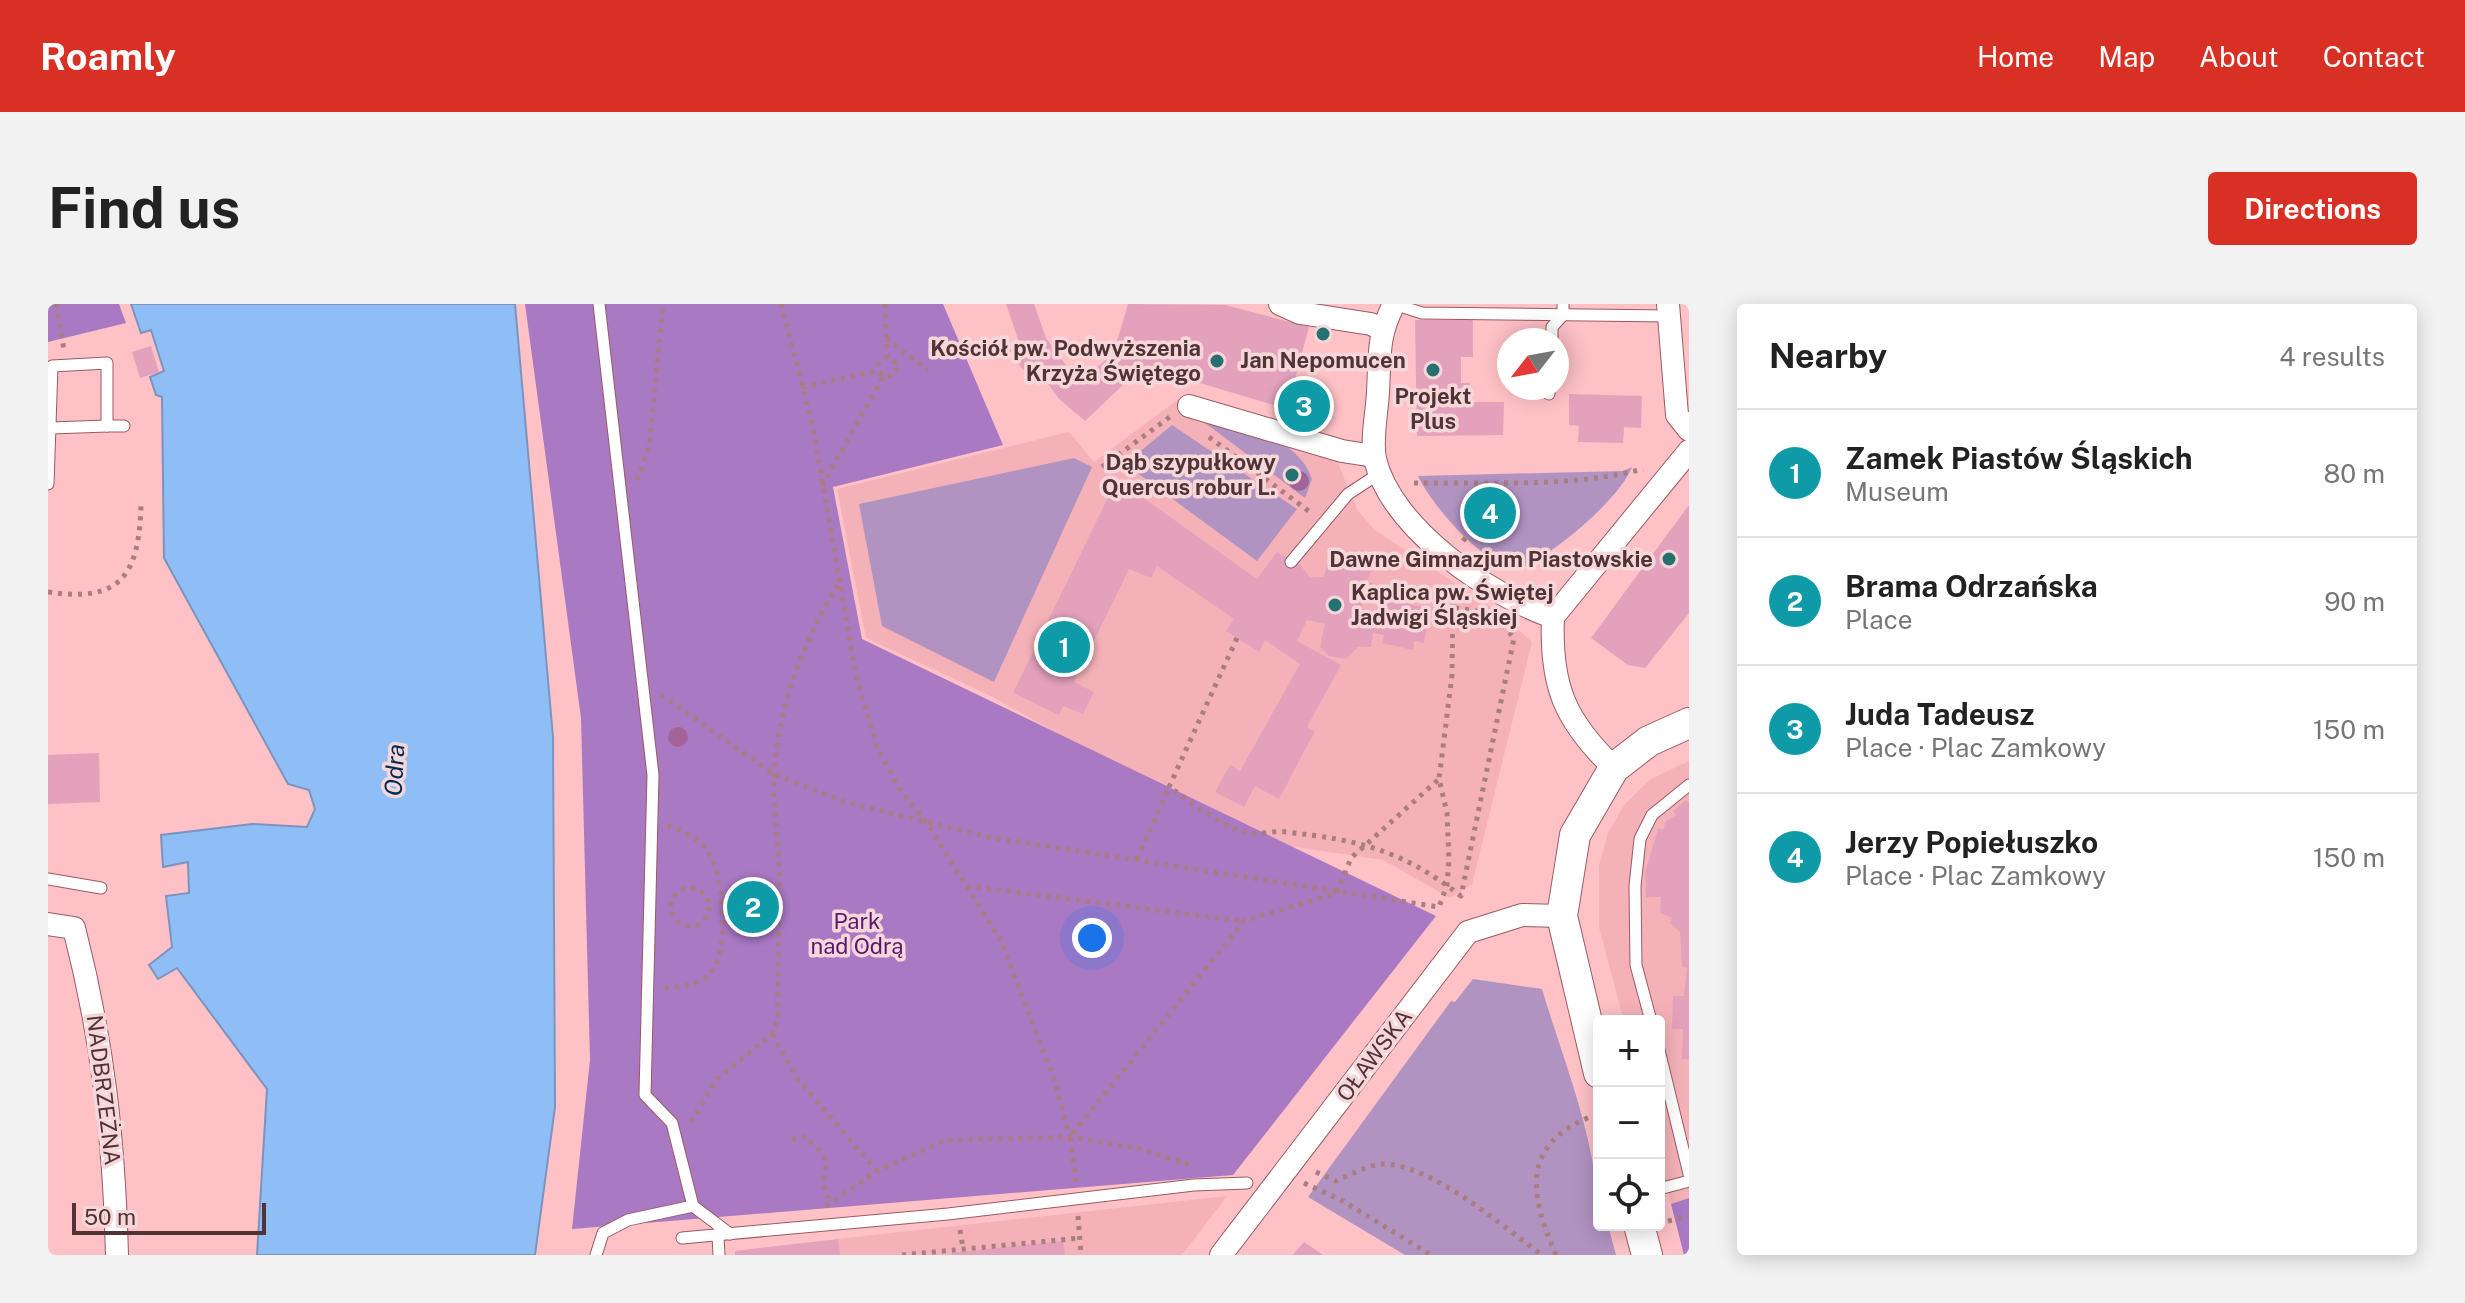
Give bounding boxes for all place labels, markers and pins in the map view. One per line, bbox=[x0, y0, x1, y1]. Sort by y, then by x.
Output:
marker: Jan Nepomucen bbox=[1314, 325, 1332, 343]
place label: Kościół pw. Podwyższenia Krzyża Świętego bbox=[930, 335, 1201, 386]
place label: Jan Nepomucen bbox=[1240, 347, 1406, 373]
marker: Kościół pw. Podwyższenia Krzyża Świętego bbox=[1208, 352, 1226, 370]
marker: Projekt Plus bbox=[1424, 361, 1442, 379]
pin: 3 bbox=[1278, 376, 1330, 436]
place label: Projekt Plus bbox=[1394, 383, 1472, 434]
place label: Dąb szypułkowy Quercus robur L. bbox=[1102, 449, 1277, 500]
marker: Dąb szypułkowy Quercus robur L. bbox=[1283, 466, 1301, 484]
pin: 4 bbox=[1464, 483, 1516, 543]
place label: Dawne Gimnazjum Piastowskie bbox=[1329, 546, 1653, 572]
marker: Dawne Gimnazjum Piastowskie bbox=[1660, 550, 1678, 568]
place label: Kaplica pw. Świętej Jadwigi Śląskiej bbox=[1351, 578, 1554, 630]
marker: Kaplica pw. Świętej Jadwigi Śląskiej bbox=[1326, 596, 1344, 614]
pin: 1 bbox=[1038, 617, 1090, 677]
pin: 2 bbox=[727, 877, 779, 937]

